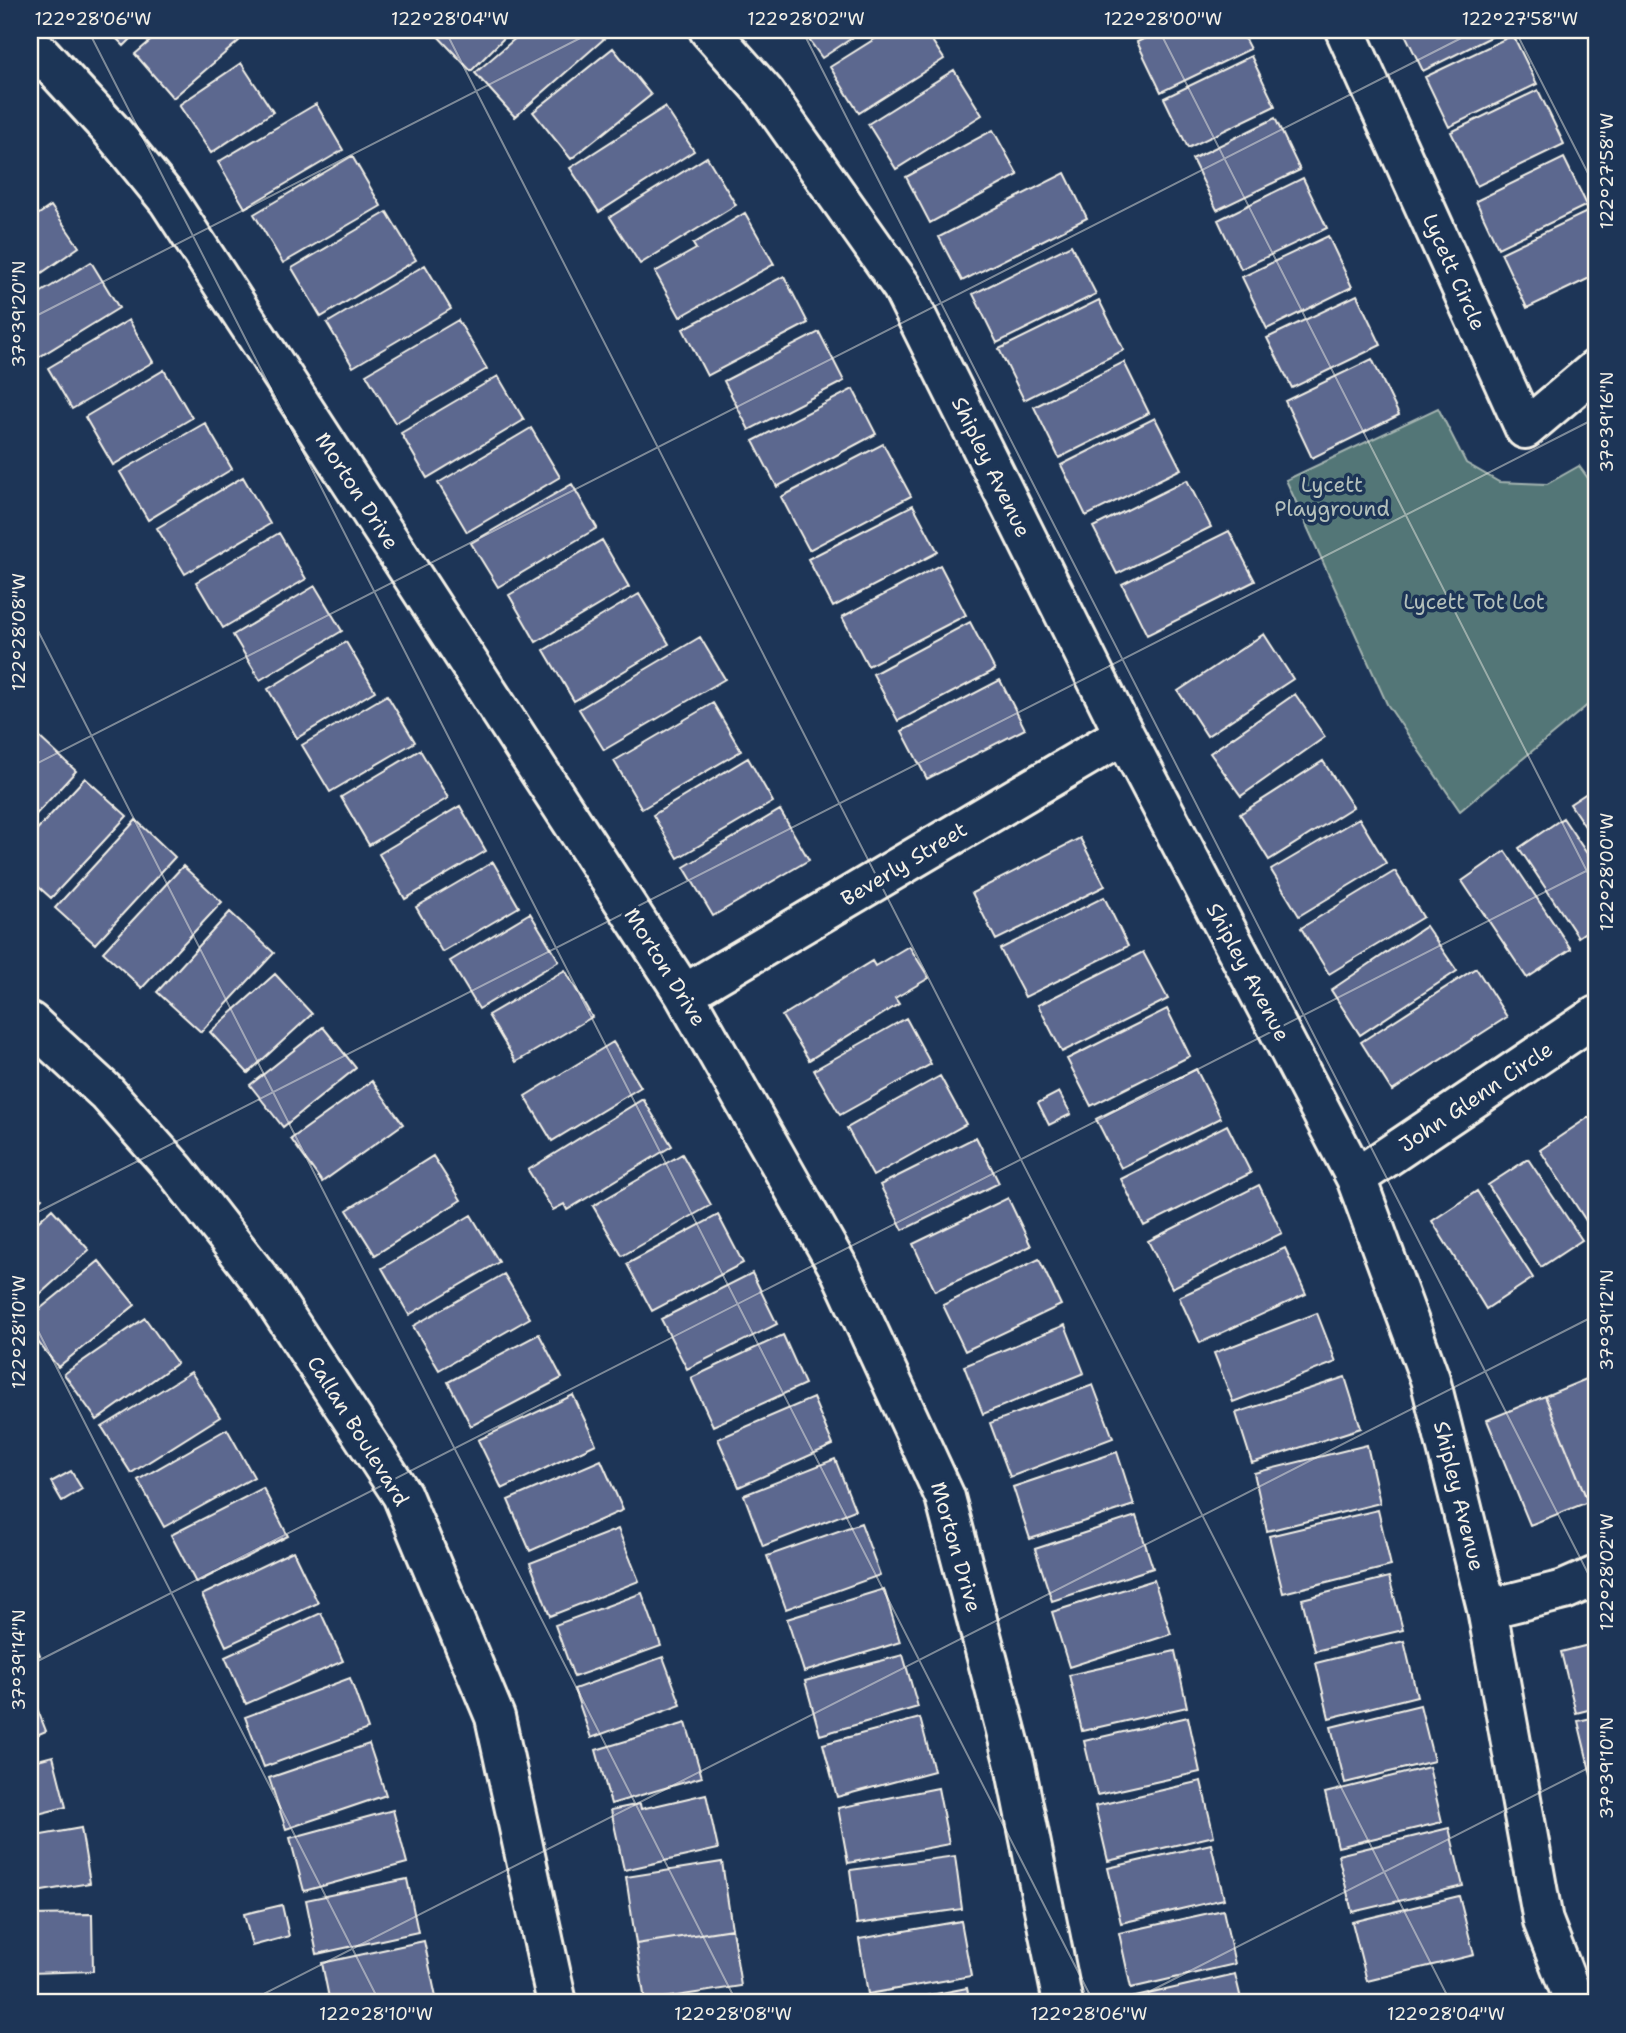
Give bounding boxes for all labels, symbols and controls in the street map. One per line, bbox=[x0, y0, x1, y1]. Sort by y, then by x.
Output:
text: 122°28'06"W bbox=[34, 7, 152, 31]
text: 122°28'04"W bbox=[391, 7, 509, 31]
text: 122°28'02"W bbox=[747, 7, 865, 31]
text: 122°28'00"W bbox=[1104, 7, 1222, 31]
text: 122°27'58"W bbox=[1462, 7, 1578, 31]
text: 122°27'58"W bbox=[1595, 113, 1619, 229]
street label: Lycett Circle bbox=[1416, 209, 1492, 335]
text: 37°39'20"N bbox=[7, 261, 31, 367]
text: 37°39'16"N bbox=[1595, 371, 1619, 473]
street label: Shipley Avenue bbox=[945, 392, 1037, 542]
street label: Morton Drive bbox=[309, 427, 405, 555]
park label: Lycett Playground bbox=[1274, 471, 1390, 523]
text: 122°28'08"W bbox=[7, 573, 31, 691]
park label: Lycett Tot Lot bbox=[1403, 588, 1545, 616]
text: 122°28'00"W bbox=[1595, 813, 1619, 931]
street label: Beverly Street bbox=[836, 815, 972, 913]
street label: Shipley Avenue bbox=[1200, 898, 1296, 1046]
street label: Morton Drive bbox=[617, 903, 713, 1031]
street label: John Glenn Circle bbox=[1394, 1035, 1558, 1159]
text: 37°39'12"N bbox=[1595, 1269, 1619, 1371]
text: 122°28'10"W bbox=[7, 1275, 31, 1389]
street label: Callan Boulevard bbox=[301, 1351, 415, 1511]
street label: Shipley Avenue bbox=[1427, 1418, 1491, 1574]
street label: Morton Drive bbox=[924, 1478, 988, 1616]
text: 122°28'02"W bbox=[1595, 1513, 1619, 1631]
text: 37°39'14"N bbox=[7, 1609, 31, 1711]
text: 37°39'10"N bbox=[1595, 1717, 1619, 1819]
text: 122°28'10"W bbox=[319, 2002, 433, 2026]
text: 122°28'08"W bbox=[674, 2002, 792, 2026]
text: 122°28'06"W bbox=[1030, 2002, 1148, 2026]
text: 122°28'04"W bbox=[1387, 2002, 1505, 2026]

